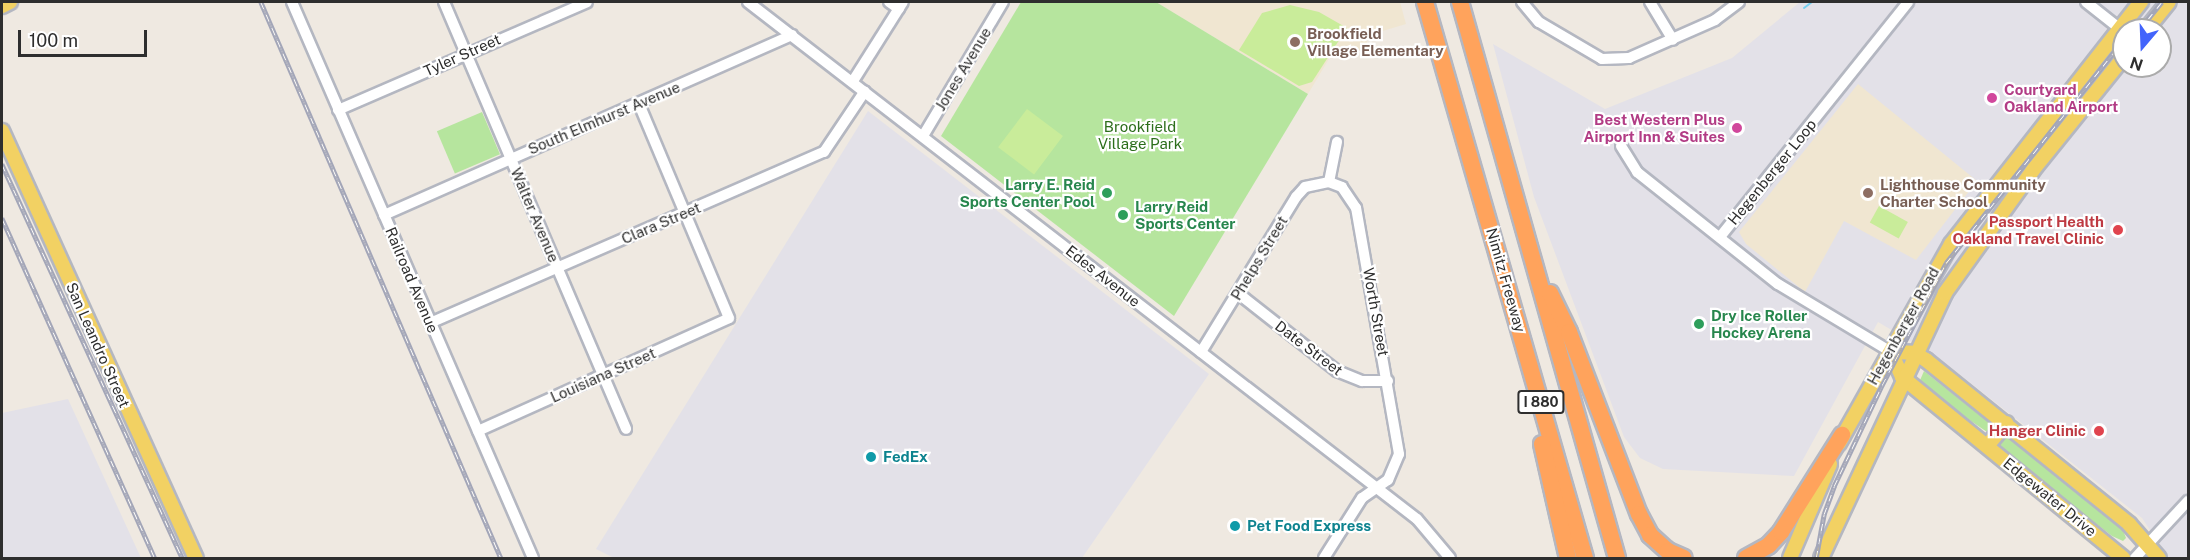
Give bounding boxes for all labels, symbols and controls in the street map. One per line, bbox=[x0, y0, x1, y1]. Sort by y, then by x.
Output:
scale bar bbox=[21, 18, 150, 56]
north arrow bbox=[2112, 18, 2172, 78]
street label: Jones Avenue bbox=[931, 24, 995, 114]
place label: Brookfield Village Elementary bbox=[1307, 24, 1444, 59]
text: 100 m bbox=[29, 30, 78, 51]
street label: Tyler Street bbox=[421, 30, 503, 80]
marker: Brookfield Village Elementary bbox=[1288, 35, 1302, 49]
text: N bbox=[2128, 53, 2146, 75]
street label: South Elmhurst Avenue bbox=[525, 78, 683, 158]
place label: Courtyard Oakland Airport bbox=[2004, 80, 2118, 115]
marker: Courtyard Oakland Airport bbox=[1985, 91, 1999, 105]
place label: Best Western Plus Airport Inn & Suites bbox=[1584, 110, 1725, 145]
street label: Hegenberger Loop bbox=[1724, 116, 1820, 228]
park label: Brookfield Village Park bbox=[1098, 117, 1182, 152]
marker: Best Western Plus Airport Inn & Suites bbox=[1730, 121, 1744, 135]
street label: Walter Avenue bbox=[507, 165, 563, 265]
place label: Larry E. Reid Sports Center Pool bbox=[959, 175, 1095, 210]
place label: Lighthouse Community Charter School bbox=[1880, 175, 2046, 210]
marker: Larry E. Reid Sports Center Pool bbox=[1100, 186, 1114, 200]
marker: Lighthouse Community Charter School bbox=[1861, 186, 1875, 200]
place label: Larry Reid Sports Center bbox=[1135, 197, 1236, 232]
street label: Clara Street bbox=[619, 198, 703, 248]
marker: Larry Reid Sports Center bbox=[1116, 208, 1130, 222]
place label: Passport Health Oakland Travel Clinic bbox=[1952, 212, 2104, 247]
street label: Phelps Street bbox=[1227, 213, 1291, 303]
marker: Passport Health Oakland Travel Clinic bbox=[2109, 221, 2127, 239]
street label: Railroad Avenue bbox=[382, 224, 442, 336]
street label: Nimitz Freeway bbox=[1483, 226, 1529, 334]
street label: Edes Avenue bbox=[1062, 241, 1144, 311]
street label: Hegenberger Road bbox=[1863, 264, 1943, 388]
street label: Worth Street bbox=[1359, 266, 1393, 358]
street label: San Leandro Street bbox=[62, 280, 134, 410]
place label: Dry Ice Roller Hockey Arena bbox=[1711, 306, 1811, 341]
street label: Date Street bbox=[1272, 317, 1346, 379]
marker: Dry Ice Roller Hockey Arena bbox=[1692, 317, 1706, 331]
street label: Louisiana Street bbox=[548, 344, 658, 406]
road number: I 880 bbox=[1517, 391, 1565, 413]
place label: Hanger Clinic bbox=[1989, 422, 2086, 440]
marker: Hanger Clinic bbox=[2090, 422, 2108, 440]
place label: FedEx bbox=[883, 448, 928, 466]
marker: FedEx bbox=[864, 450, 878, 464]
street label: Edgewater Drive bbox=[2000, 454, 2100, 540]
place label: Pet Food Express bbox=[1247, 517, 1371, 535]
marker: Pet Food Express bbox=[1228, 519, 1242, 533]

